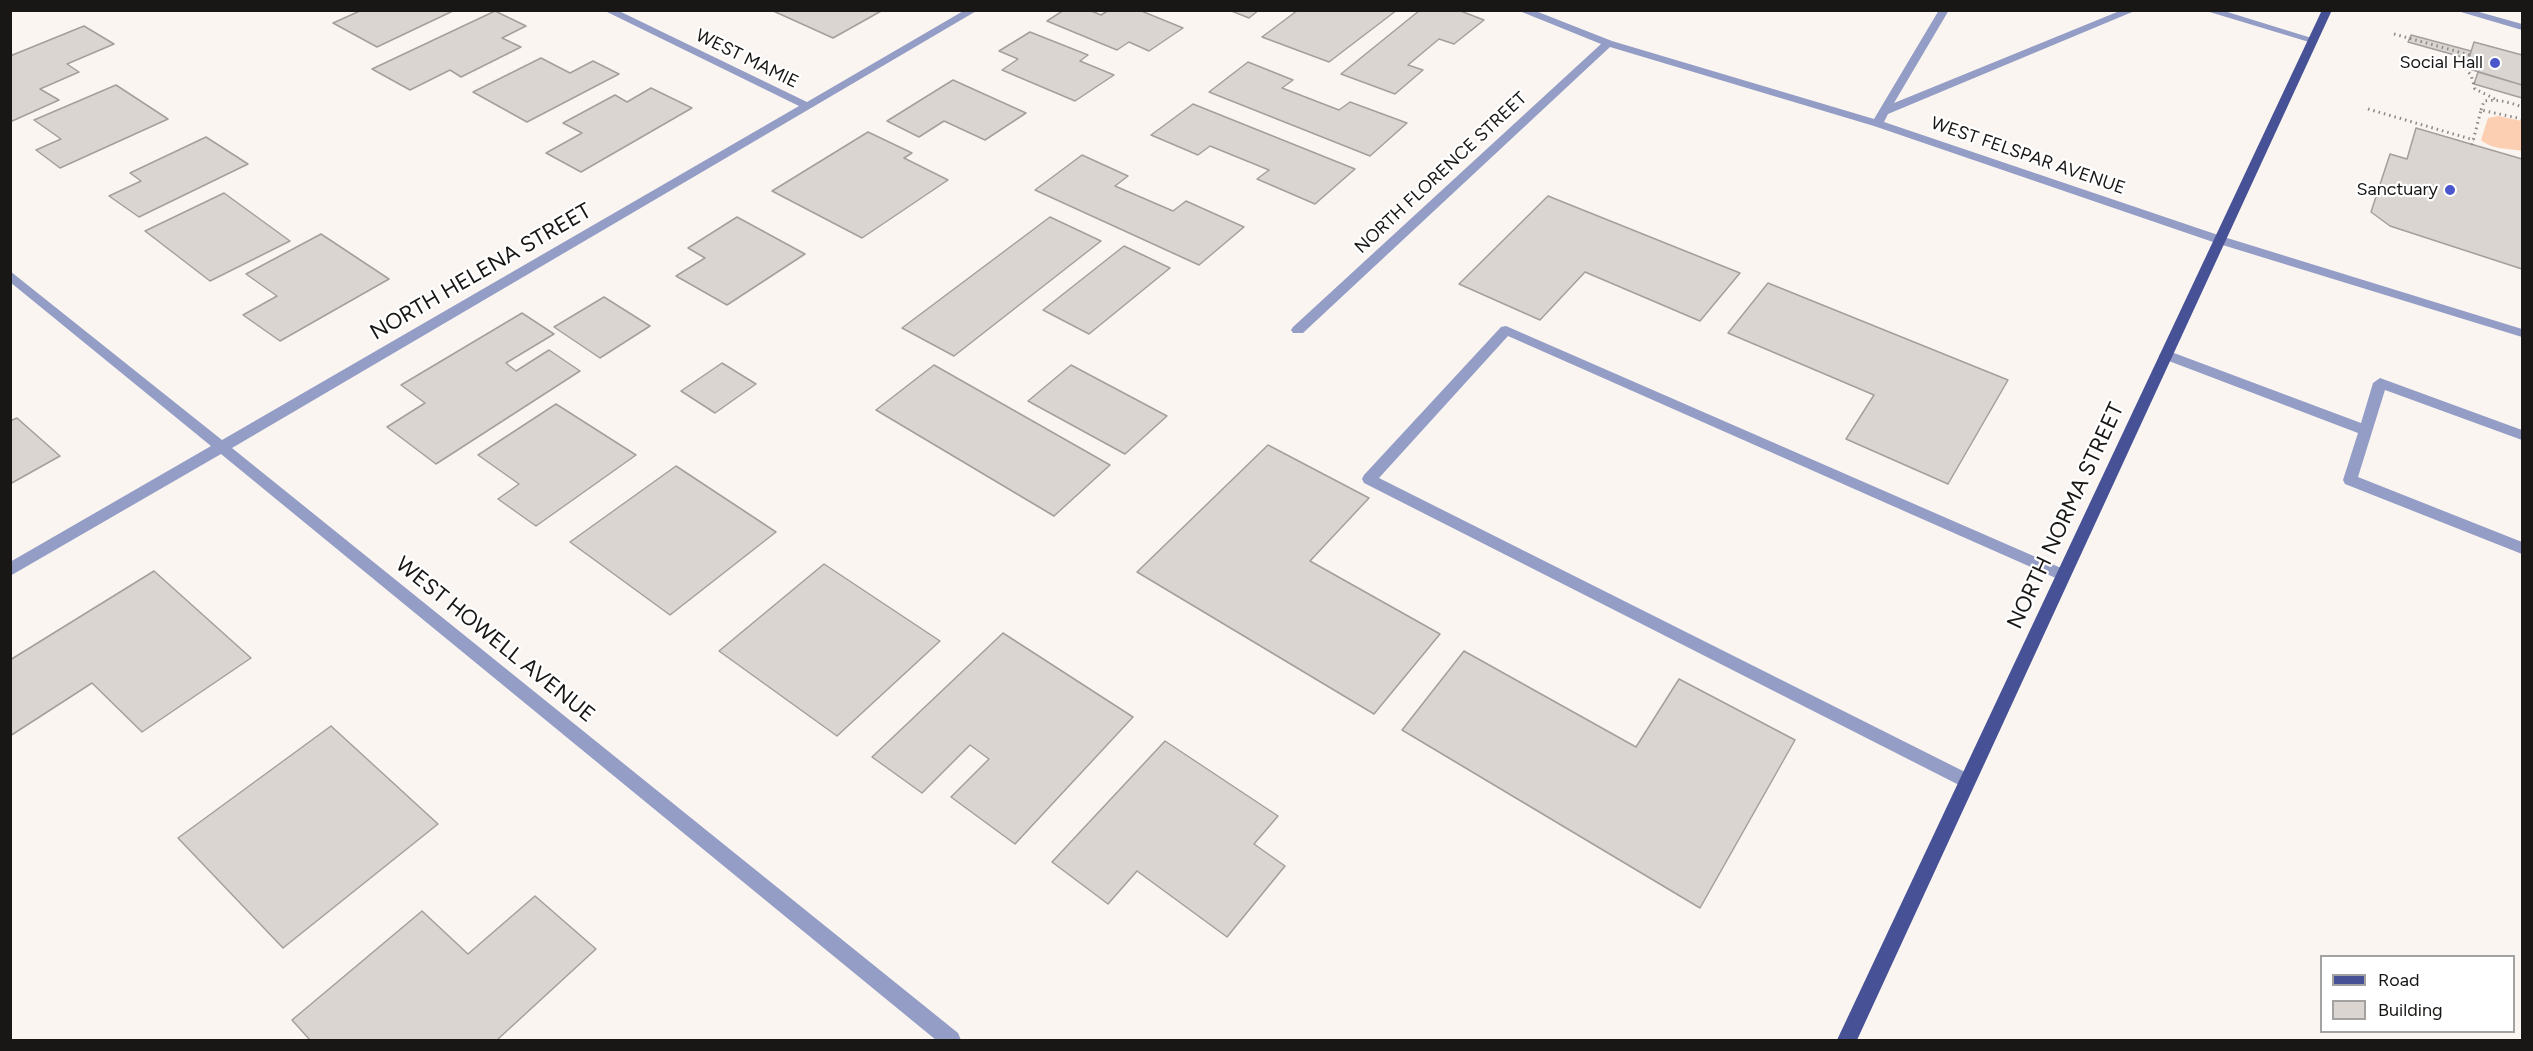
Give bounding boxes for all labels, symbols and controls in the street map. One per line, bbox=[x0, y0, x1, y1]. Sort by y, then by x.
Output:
street label: WEST MAMIE bbox=[692, 25, 802, 93]
place label: Social Hall bbox=[2399, 52, 2483, 74]
marker: Social Hall bbox=[2488, 56, 2502, 70]
street label: NORTH FLORENCE STREET bbox=[1351, 88, 1531, 258]
street label: WEST FELSPAR AVENUE bbox=[1928, 113, 2128, 199]
place label: Sanctuary bbox=[2356, 179, 2438, 201]
marker: Sanctuary bbox=[2443, 183, 2457, 197]
street label: NORTH HELENA STREET bbox=[366, 198, 596, 346]
street label: NORTH NORMA STREET bbox=[2002, 399, 2130, 633]
street label: WEST HOWELL AVENUE bbox=[390, 551, 600, 729]
legend bbox=[2320, 955, 2515, 1033]
text: Road bbox=[2378, 969, 2419, 991]
text: Building bbox=[2378, 999, 2443, 1021]

